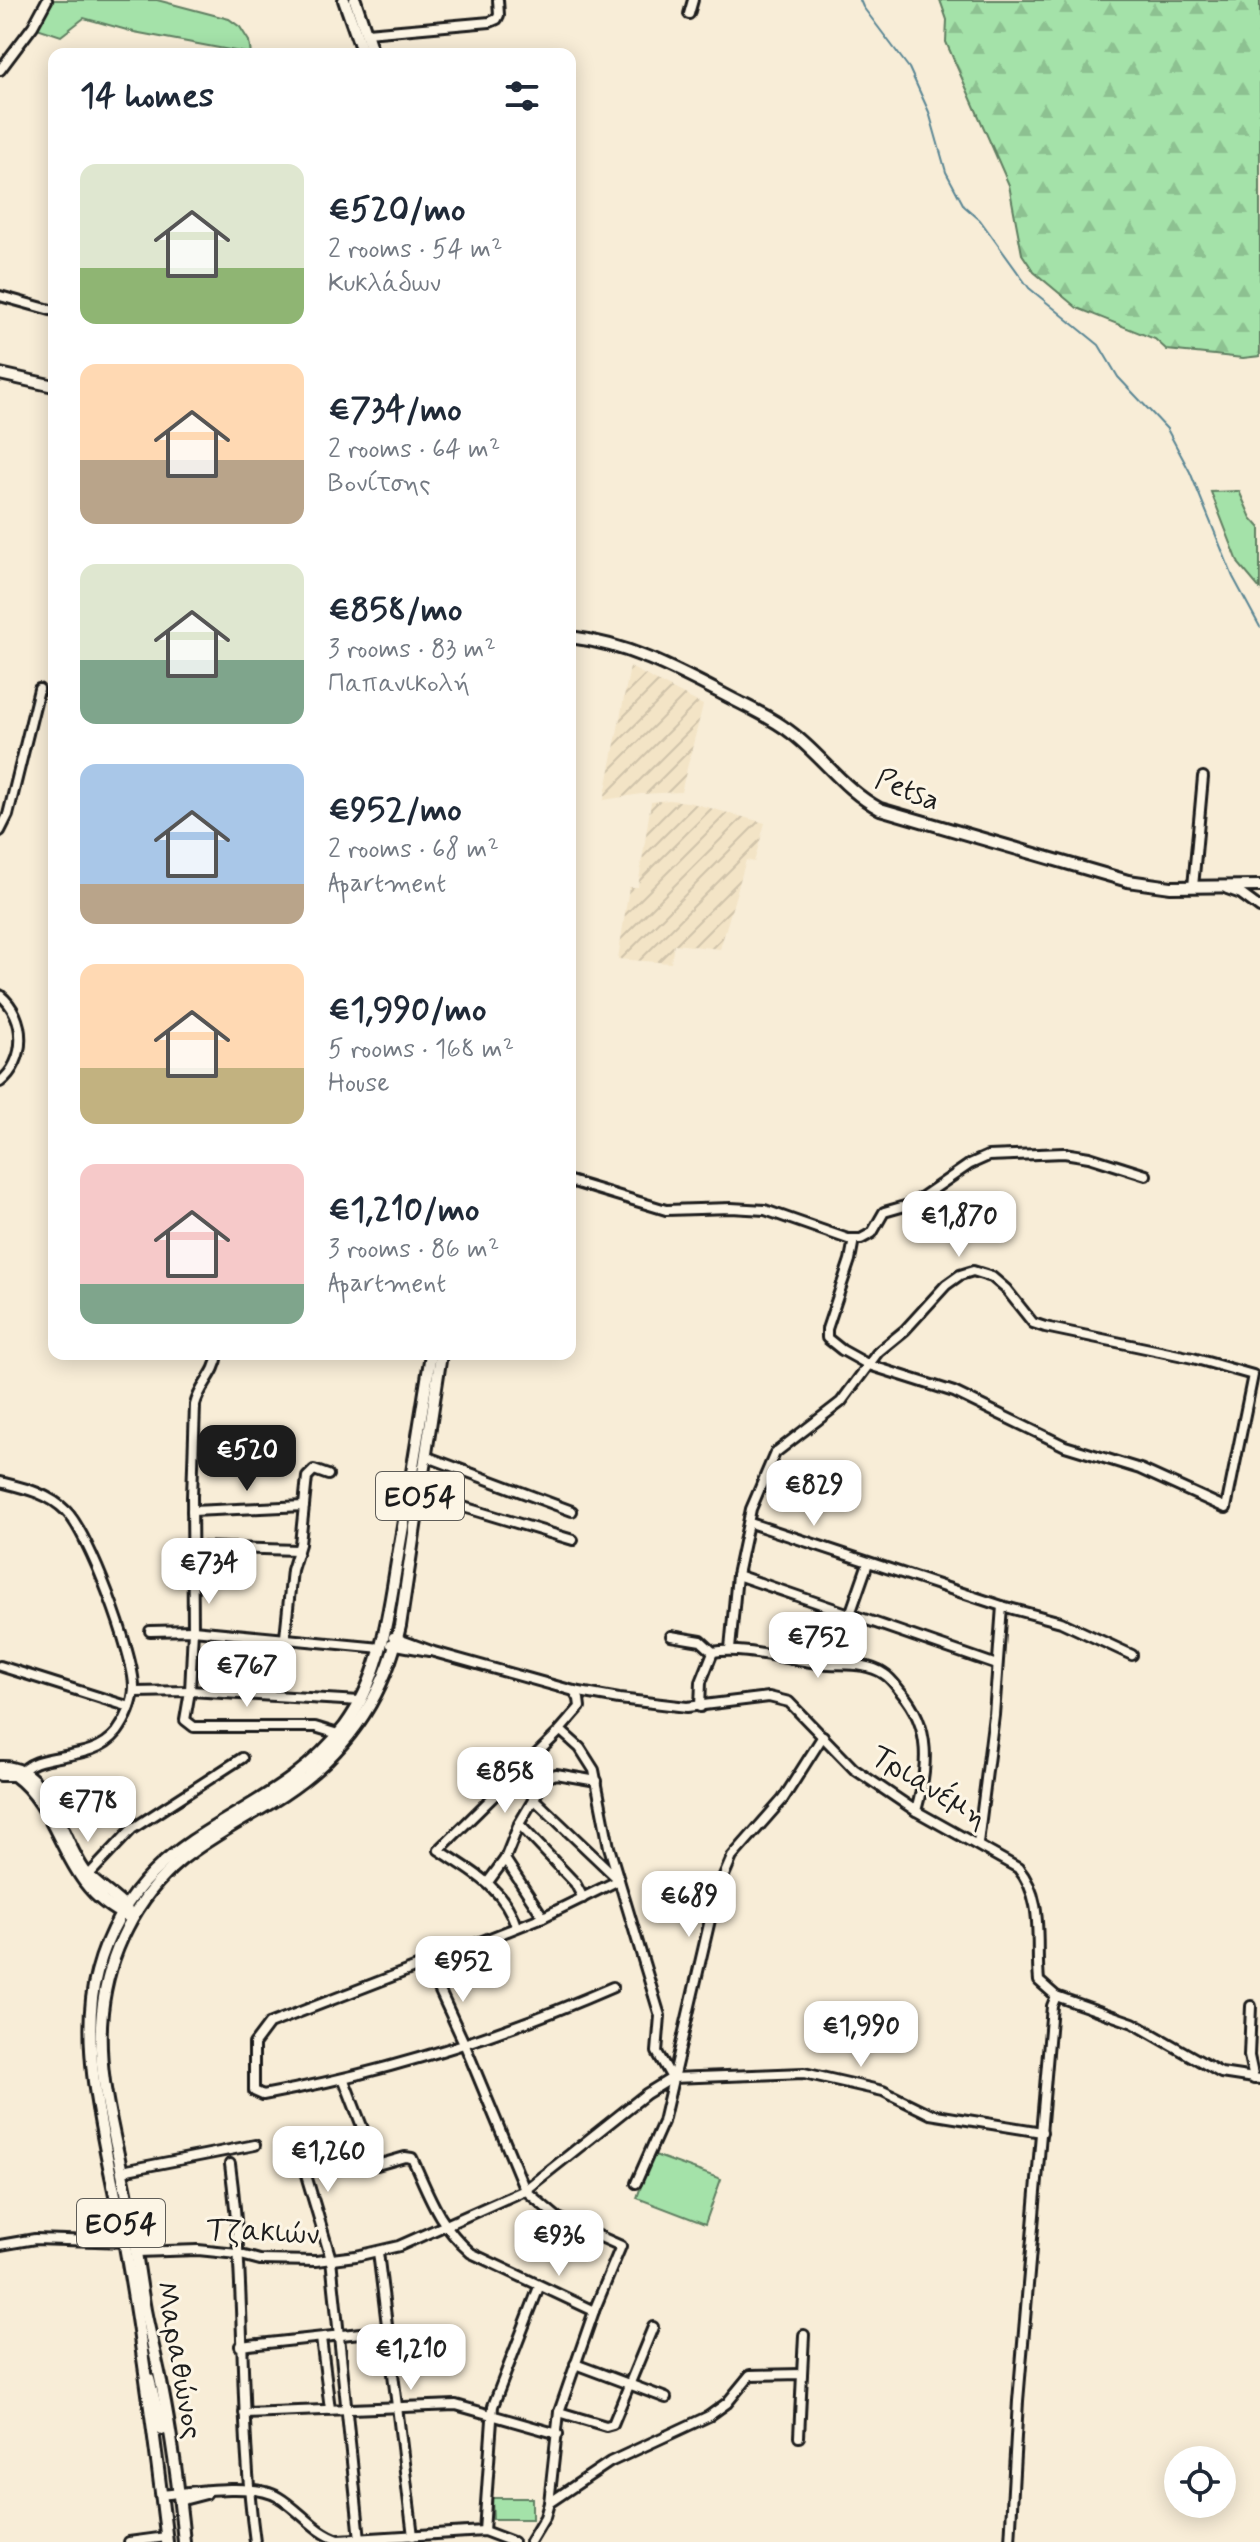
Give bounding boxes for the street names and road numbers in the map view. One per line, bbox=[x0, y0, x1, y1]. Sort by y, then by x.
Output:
street label: Petsa bbox=[869, 760, 946, 821]
road number: ΕΟ54 bbox=[376, 1472, 464, 1520]
street label: Τριανέμη bbox=[864, 1736, 995, 1838]
road number: ΕΟ54 bbox=[77, 2199, 165, 2247]
street label: Τζακιών bbox=[205, 2210, 320, 2255]
street label: Μαραθώνος bbox=[145, 2278, 212, 2442]

